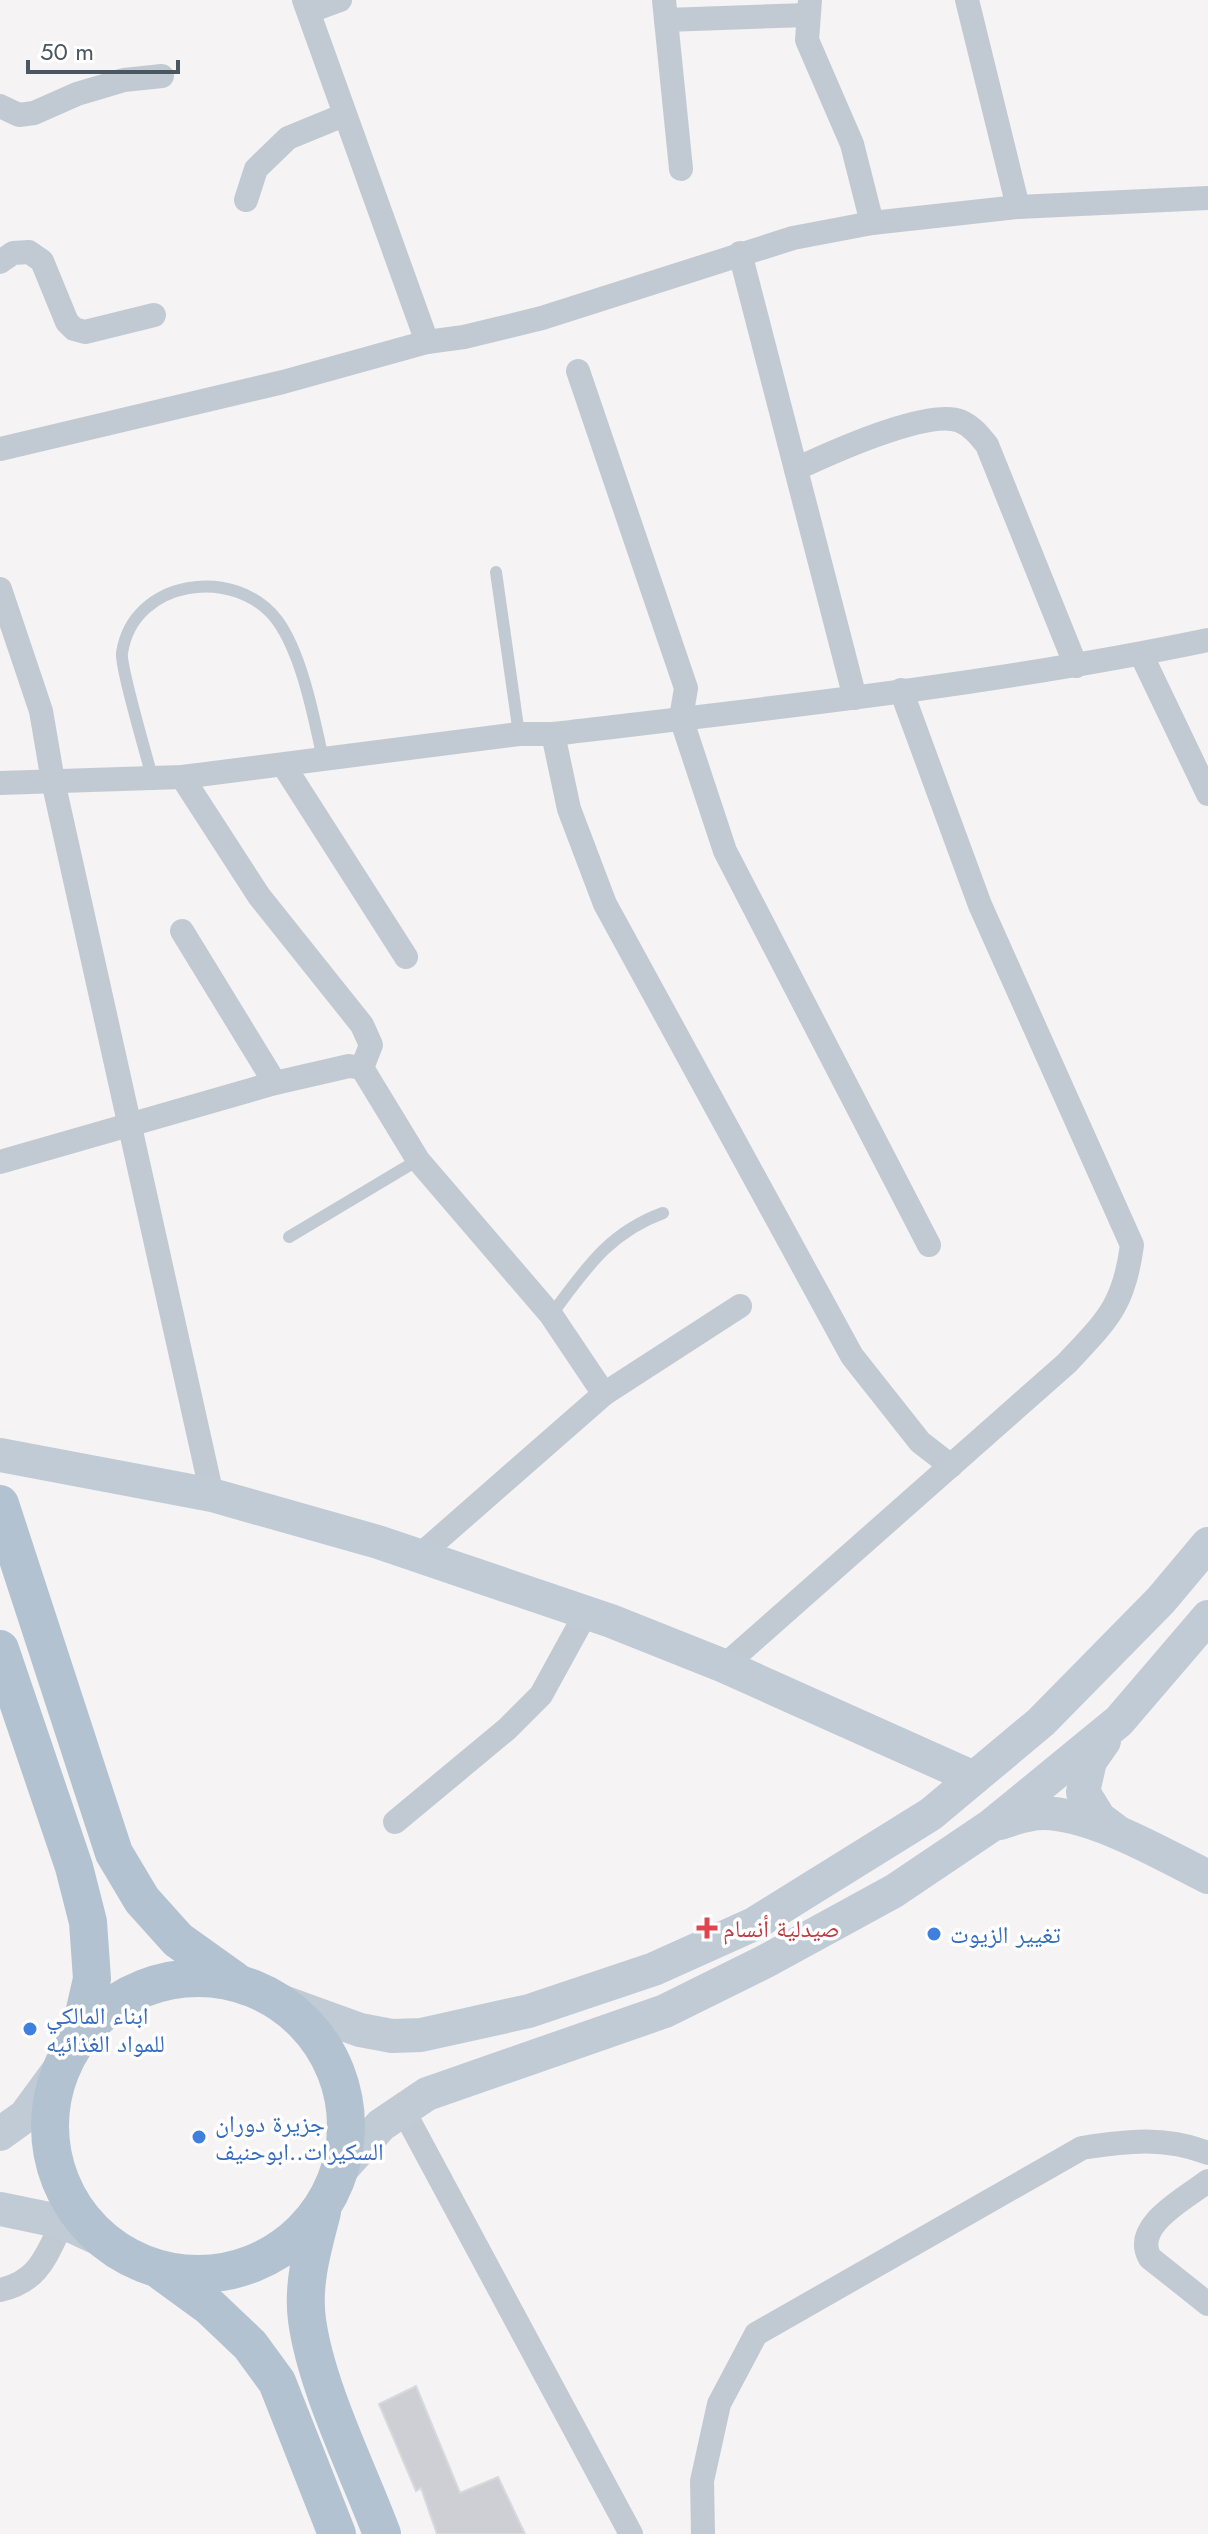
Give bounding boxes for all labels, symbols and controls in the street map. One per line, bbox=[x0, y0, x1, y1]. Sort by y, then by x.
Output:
scale bar bbox=[28, 24, 178, 74]
text: 50 m bbox=[40, 34, 94, 69]
place label: صيدلية أنسام bbox=[723, 1911, 840, 1946]
place label: تغيير الزيوت bbox=[950, 1917, 1061, 1952]
marker: صيدلية أنسام bbox=[698, 1919, 716, 1937]
marker: تغيير الزيوت bbox=[925, 1925, 943, 1943]
place label: ابناء المالكي للمواد الغذائيه bbox=[46, 1998, 165, 2061]
marker: ابناء المالكي للمواد الغذائيه bbox=[21, 2020, 39, 2038]
place label: جزيرة دوران السكيرات..ابوحنيف bbox=[215, 2106, 384, 2169]
marker: جزيرة دوران السكيرات..ابوحنيف bbox=[190, 2128, 208, 2146]

